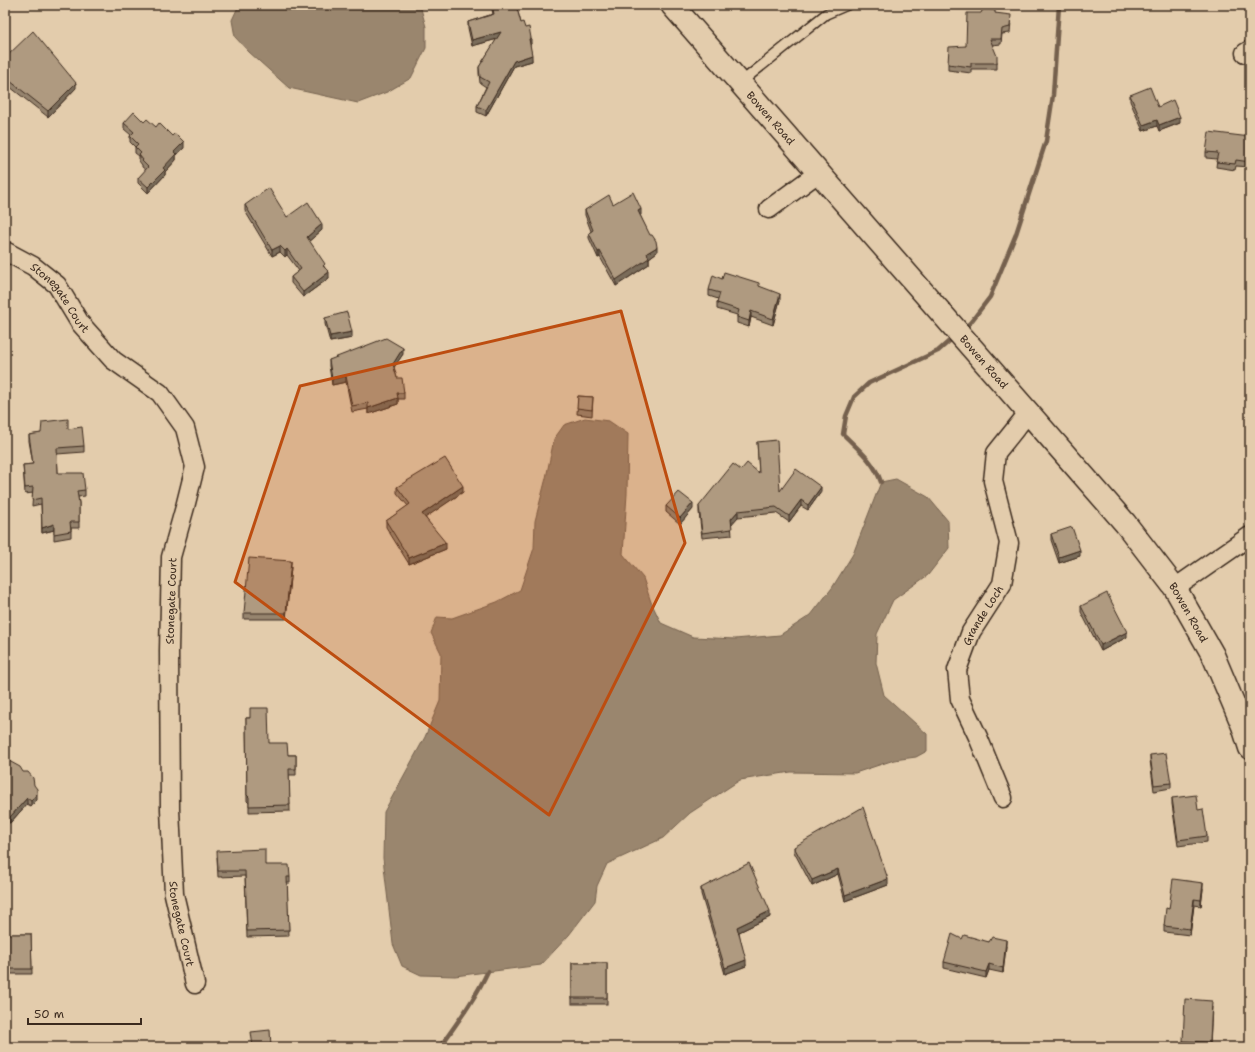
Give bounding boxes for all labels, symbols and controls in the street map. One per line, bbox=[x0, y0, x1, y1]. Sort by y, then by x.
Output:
street label: Bowen Road bbox=[743, 88, 798, 148]
street label: Stonegate Court bbox=[27, 260, 92, 336]
street label: Bowen Road bbox=[956, 332, 1011, 392]
street label: Stonegate Court bbox=[162, 557, 181, 645]
street label: Bowen Road bbox=[1165, 579, 1211, 645]
street label: Grande Loch bbox=[960, 582, 1007, 648]
street label: Stonegate Court bbox=[165, 881, 198, 968]
scale bar bbox=[28, 1000, 141, 1026]
text: 50 m bbox=[34, 1006, 64, 1022]

